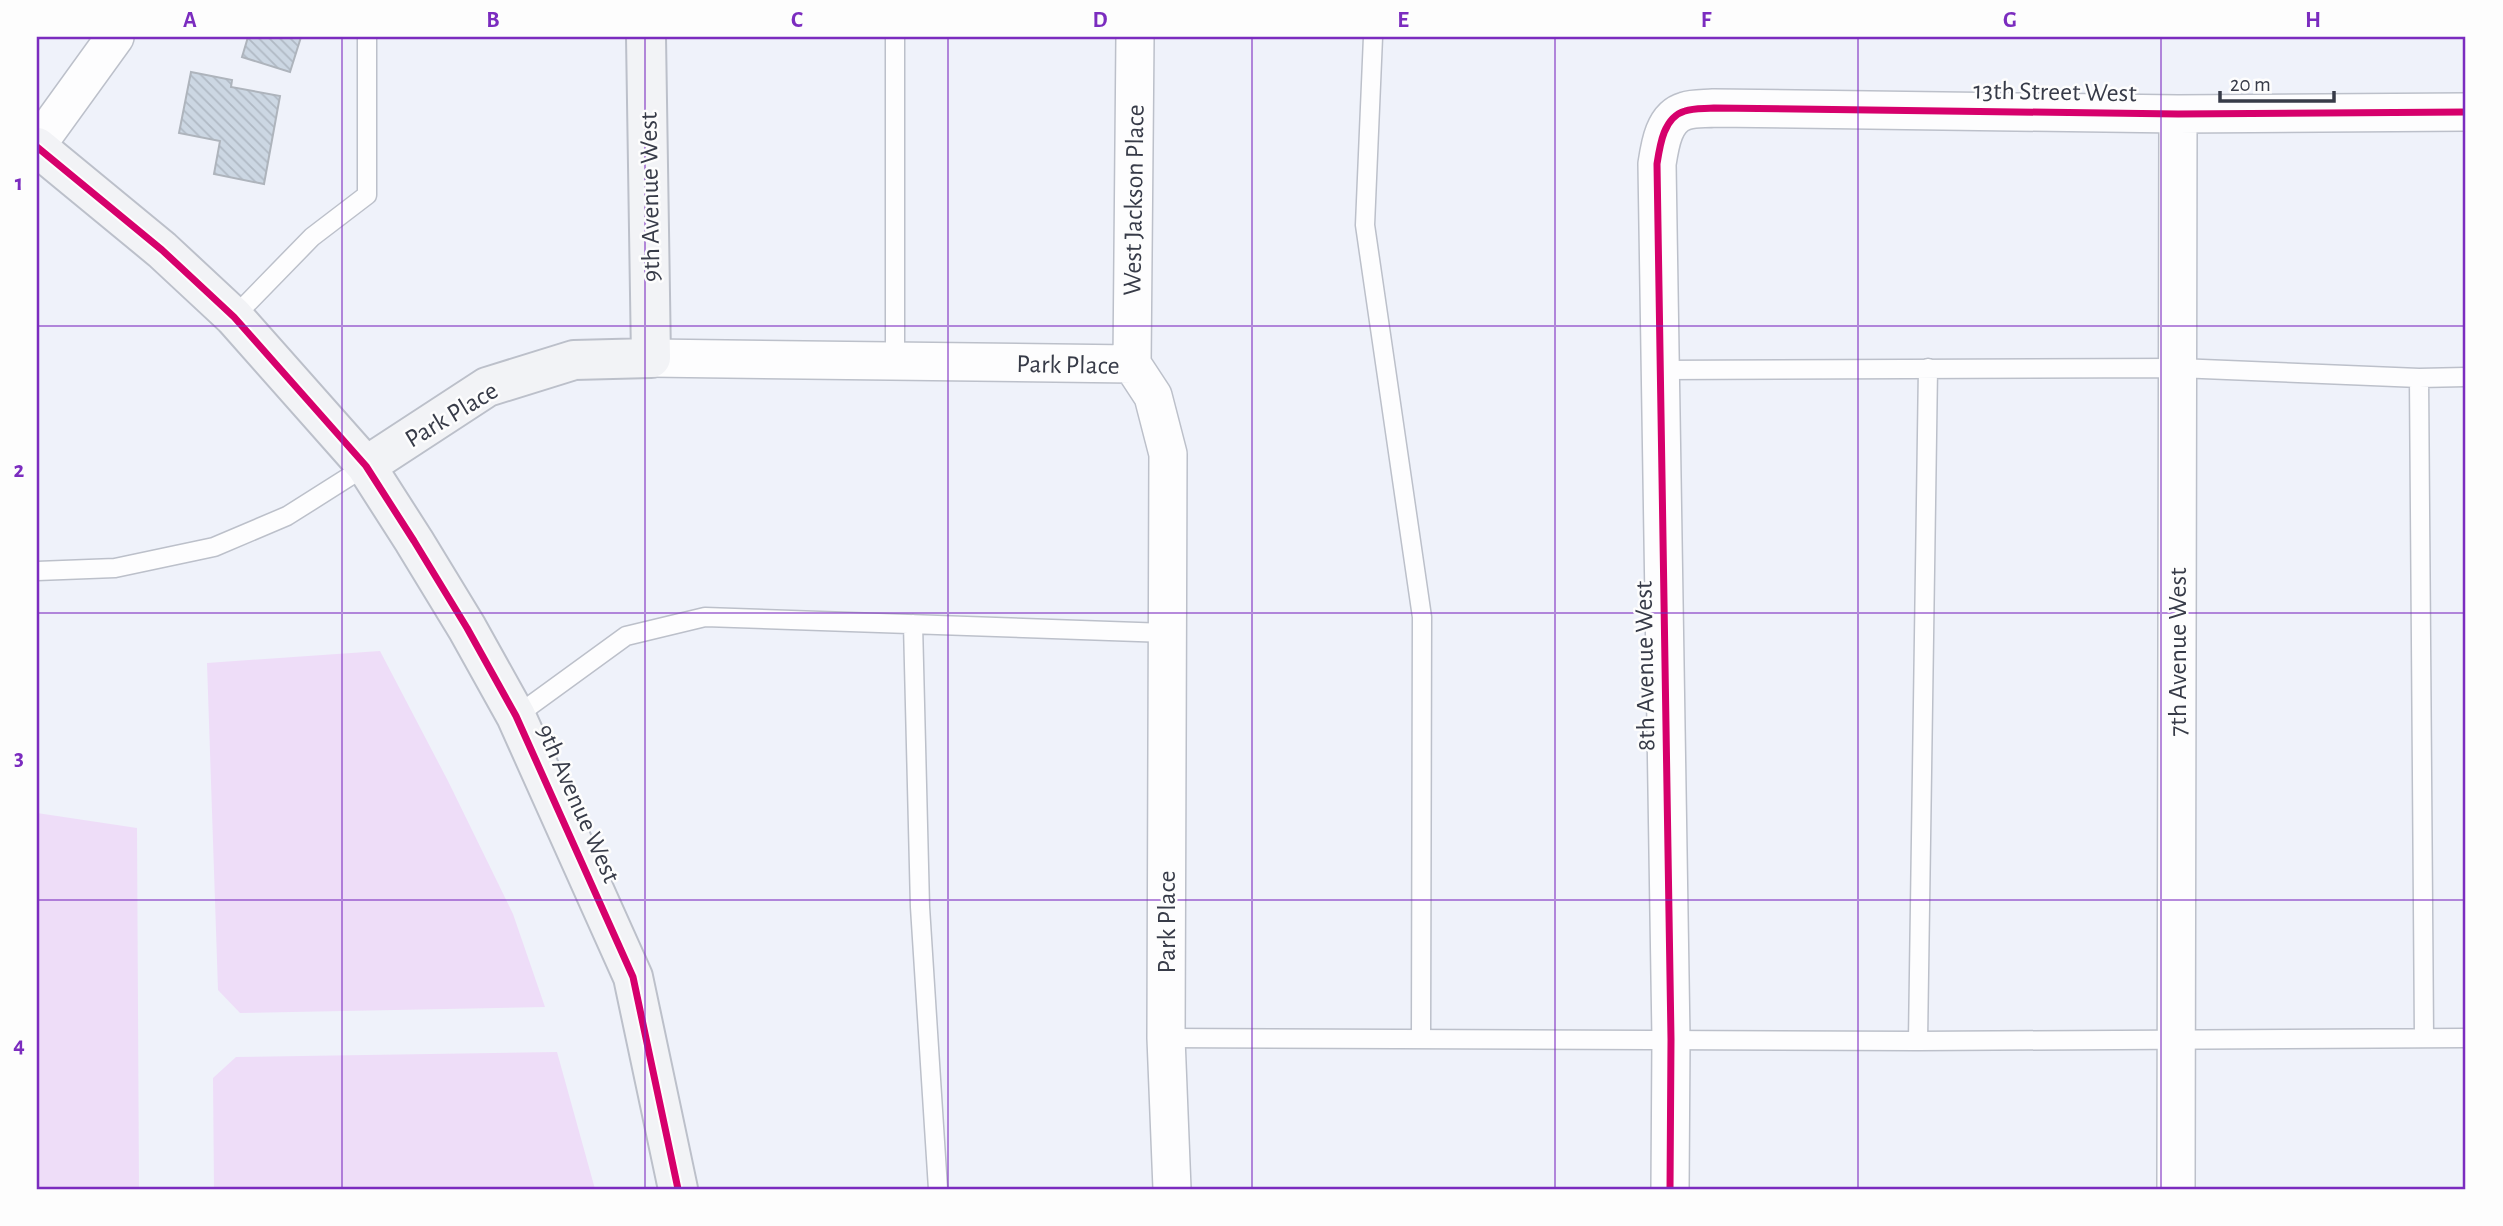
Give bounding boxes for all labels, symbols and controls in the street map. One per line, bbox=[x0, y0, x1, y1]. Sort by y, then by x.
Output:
text: A bbox=[183, 9, 197, 32]
text: B bbox=[486, 9, 500, 32]
text: C bbox=[791, 9, 803, 32]
text: D bbox=[1092, 9, 1108, 32]
text: E bbox=[1397, 9, 1409, 32]
text: F bbox=[1701, 9, 1712, 32]
text: G bbox=[2003, 9, 2017, 32]
text: H bbox=[2305, 9, 2321, 32]
scale bar bbox=[2220, 60, 2333, 104]
text: 20 m bbox=[2230, 74, 2271, 95]
street label: 13th Street West bbox=[1973, 78, 2137, 106]
street label: West Jackson Place bbox=[1119, 104, 1149, 296]
street label: 9th Avenue West bbox=[636, 112, 664, 282]
text: 1 bbox=[15, 172, 23, 195]
street label: Park Place bbox=[1016, 351, 1120, 379]
street label: Park Place bbox=[401, 377, 502, 453]
text: 2 bbox=[14, 459, 25, 482]
street label: 7th Avenue West bbox=[2165, 567, 2191, 737]
street label: 8th Avenue West bbox=[1631, 581, 1659, 751]
street label: 9th Avenue West bbox=[532, 720, 625, 887]
text: 3 bbox=[14, 747, 24, 770]
street label: Park Place bbox=[1154, 870, 1180, 974]
text: 4 bbox=[13, 1034, 25, 1057]

